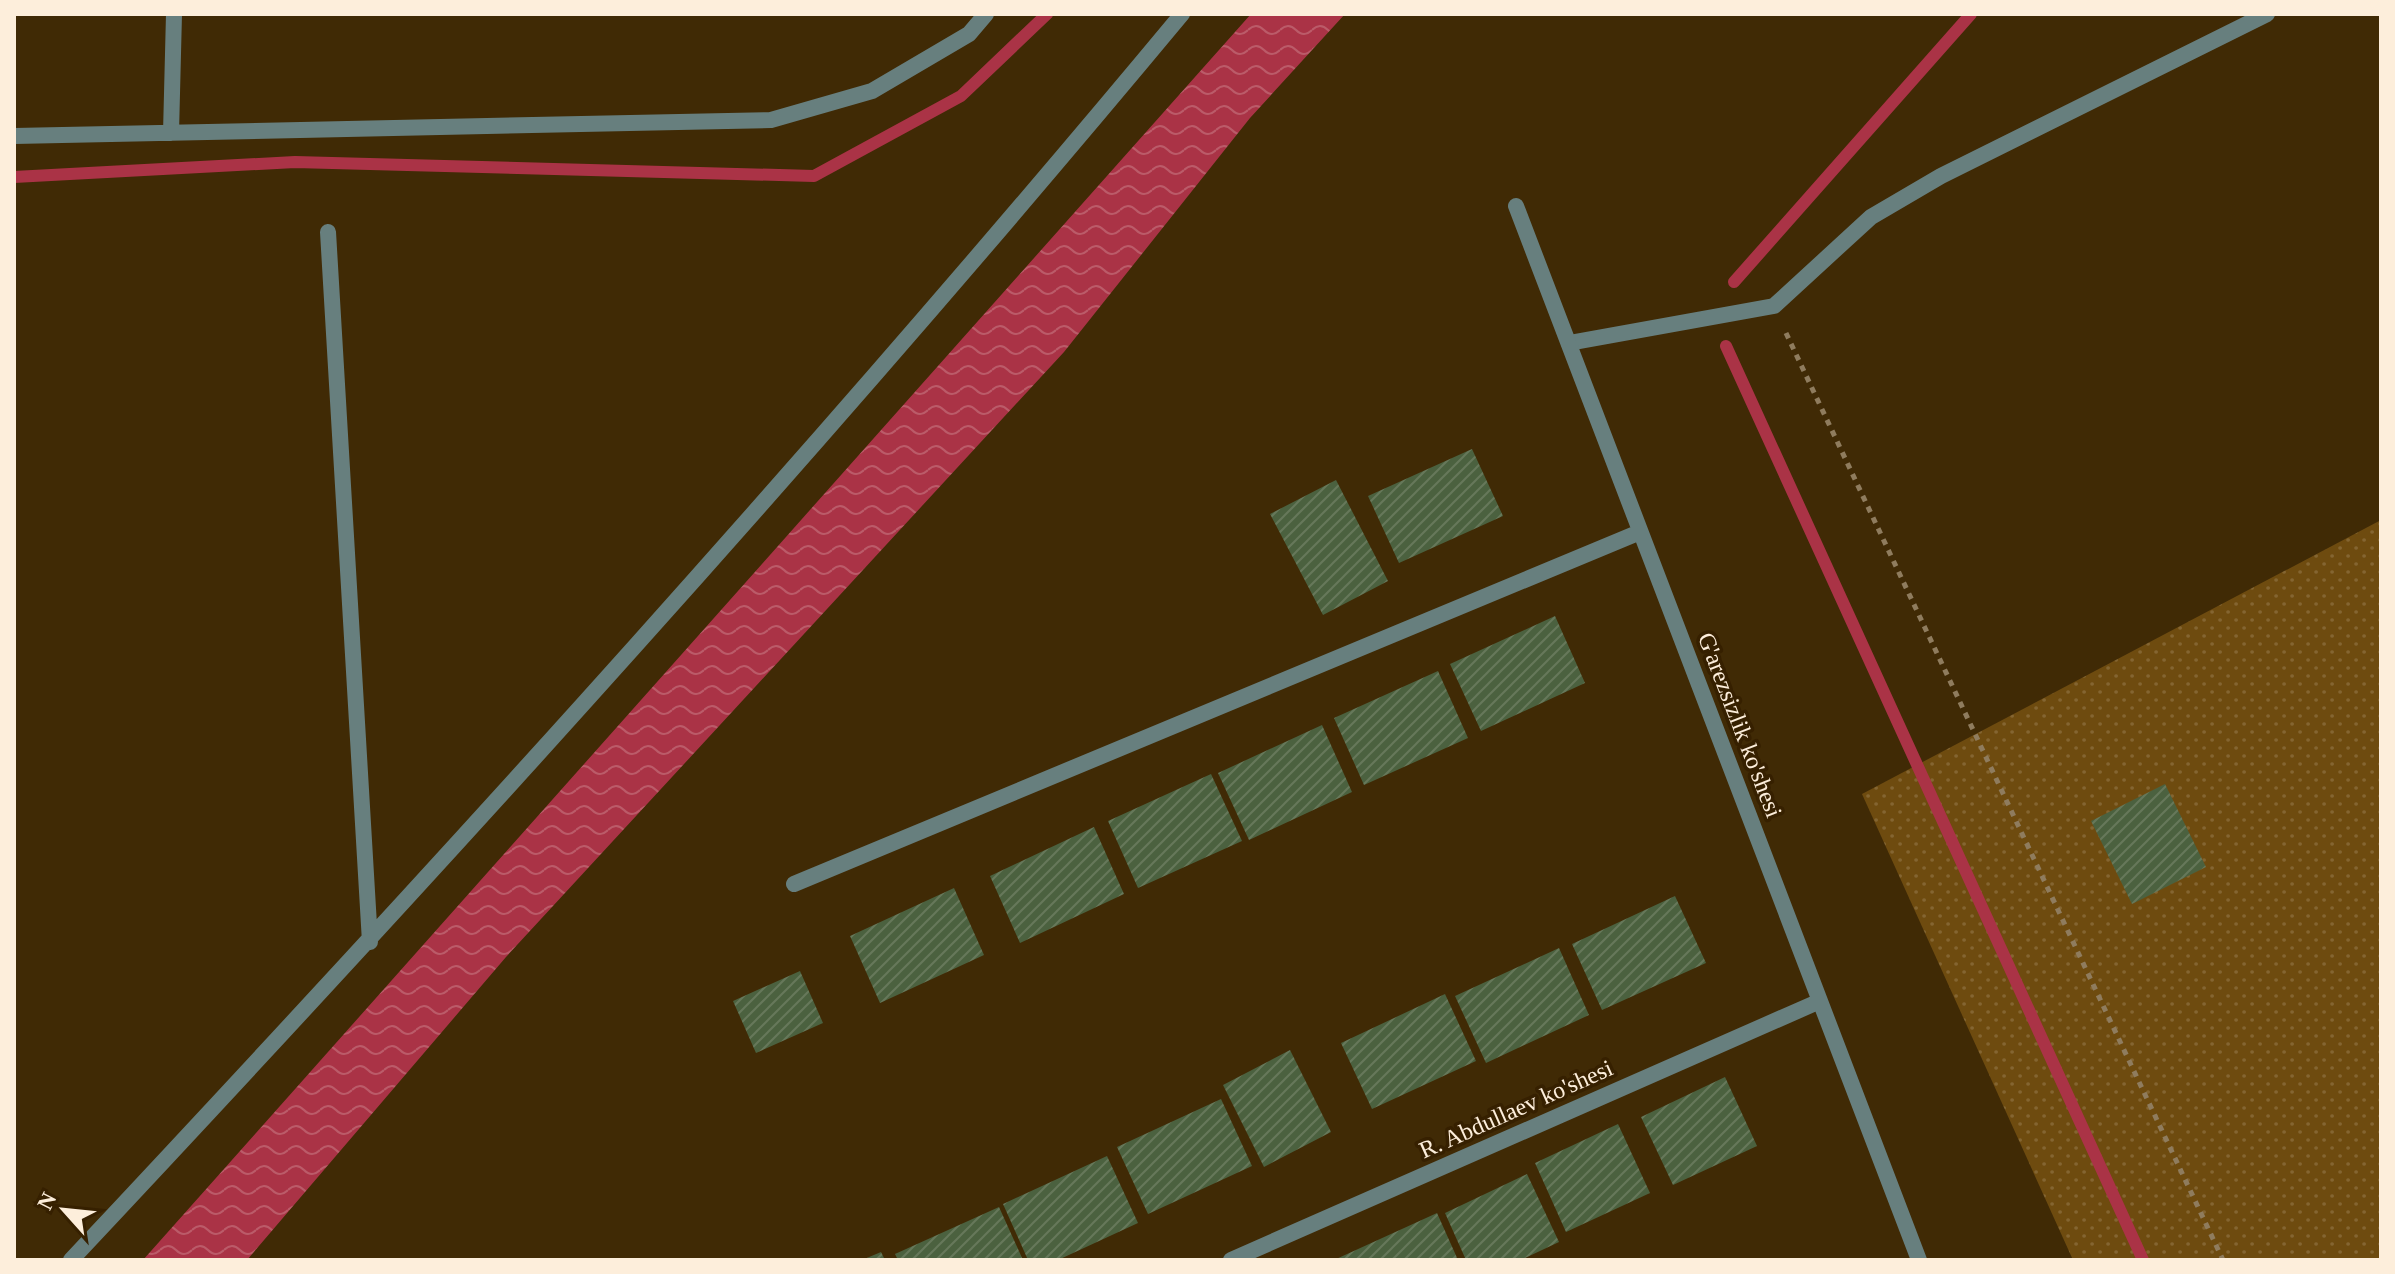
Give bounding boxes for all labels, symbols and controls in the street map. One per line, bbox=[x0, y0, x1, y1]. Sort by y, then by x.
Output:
street label: G'arezsizlik ko'shesi bbox=[1693, 629, 1787, 821]
street label: R. Abdullaev ko'shesi bbox=[1415, 1054, 1617, 1163]
north arrow bbox=[24, 1170, 104, 1250]
text: N bbox=[32, 1188, 61, 1214]

